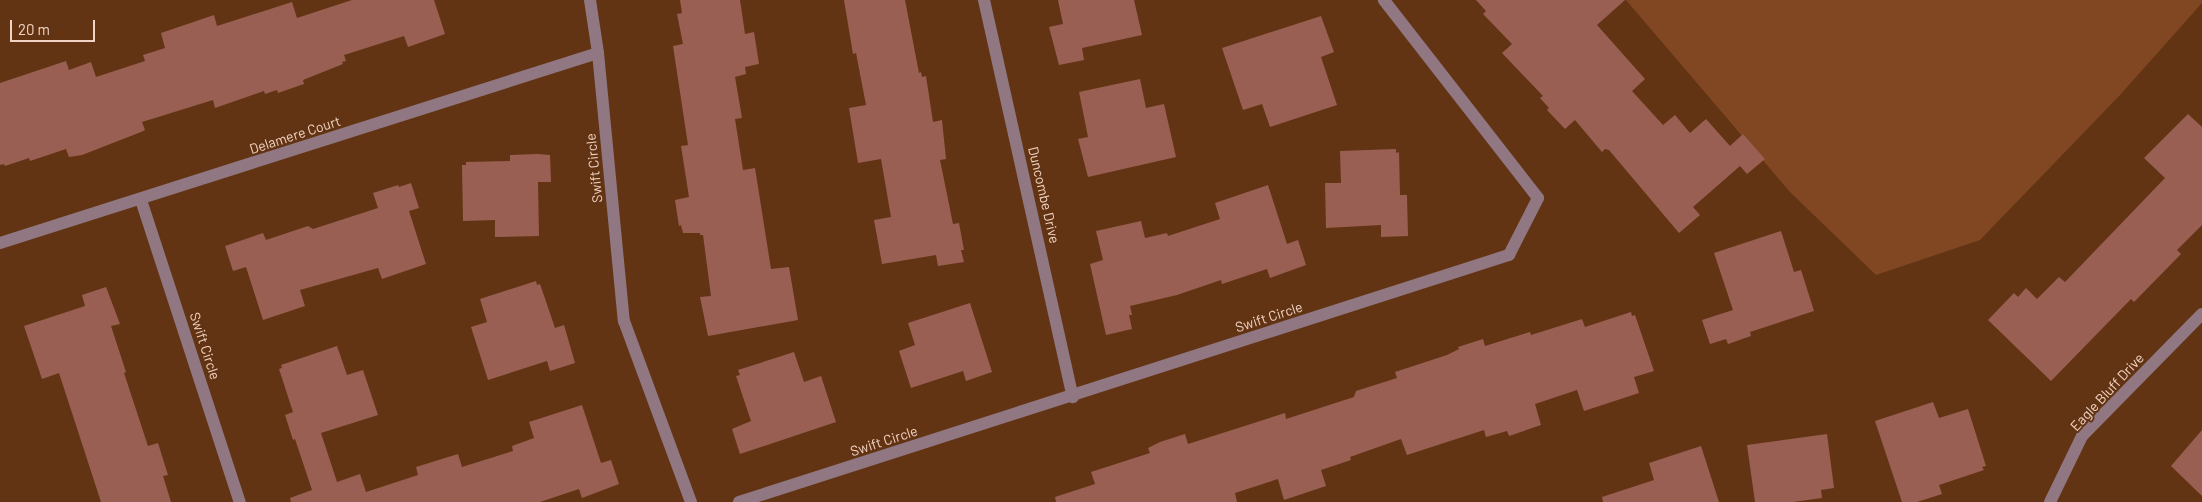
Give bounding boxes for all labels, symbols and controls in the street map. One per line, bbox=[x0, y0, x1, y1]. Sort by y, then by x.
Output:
scale bar bbox=[12, 10, 98, 42]
text: 20 m bbox=[18, 20, 50, 38]
street label: Delamere Court bbox=[247, 112, 343, 158]
street label: Swift Circle bbox=[582, 132, 606, 204]
street label: Duncombe Drive bbox=[1025, 145, 1063, 245]
street label: Swift Circle bbox=[1233, 298, 1305, 336]
street label: Swift Circle bbox=[186, 310, 224, 382]
street label: Eagle Bluff Drive bbox=[2067, 350, 2147, 434]
street label: Swift Circle bbox=[848, 422, 920, 460]

